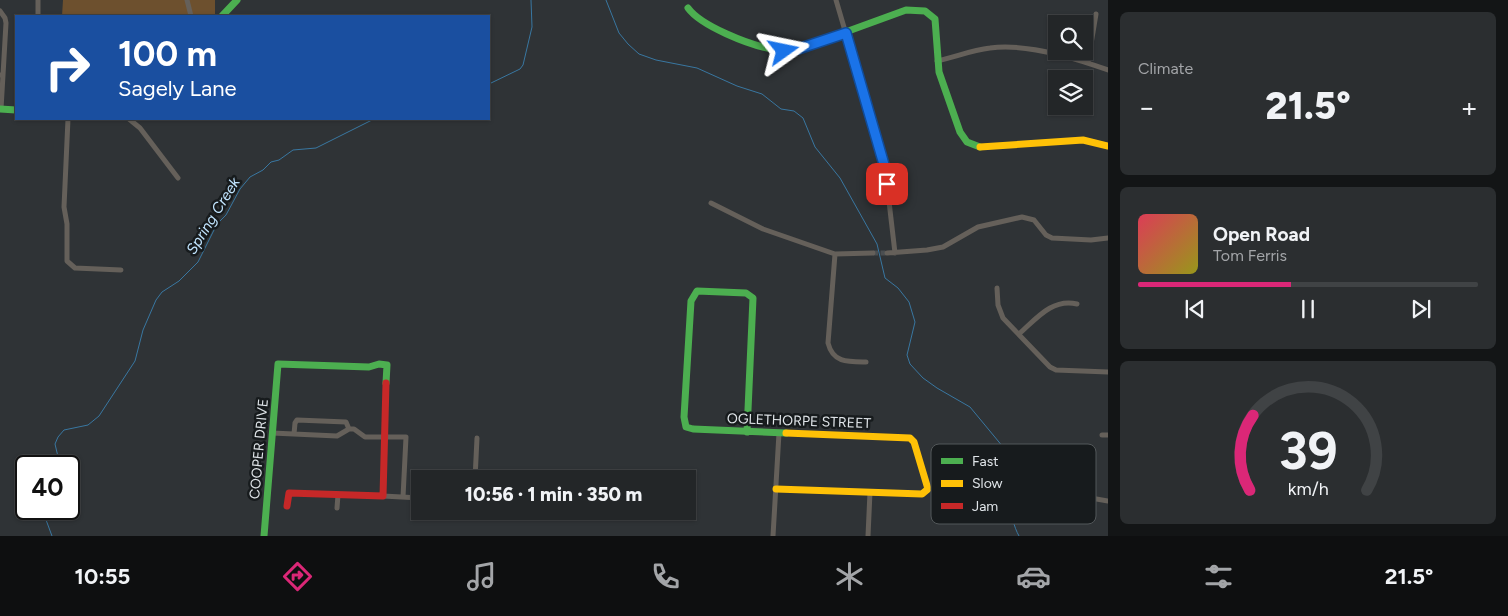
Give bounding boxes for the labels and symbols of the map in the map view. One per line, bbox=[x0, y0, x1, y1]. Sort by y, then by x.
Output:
position arrow bbox=[757, 24, 809, 76]
pin bbox=[866, 163, 908, 205]
water label: Spring Creek bbox=[182, 174, 244, 258]
street label: COOPER DRIVE bbox=[246, 398, 272, 500]
street label: OGLETHORPE STREET bbox=[727, 410, 872, 432]
legend bbox=[931, 444, 1096, 524]
text: Fast bbox=[972, 453, 998, 470]
speed limit sign: 40 bbox=[15, 455, 80, 520]
text: Slow bbox=[972, 475, 1003, 492]
text: Jam bbox=[972, 498, 998, 515]

